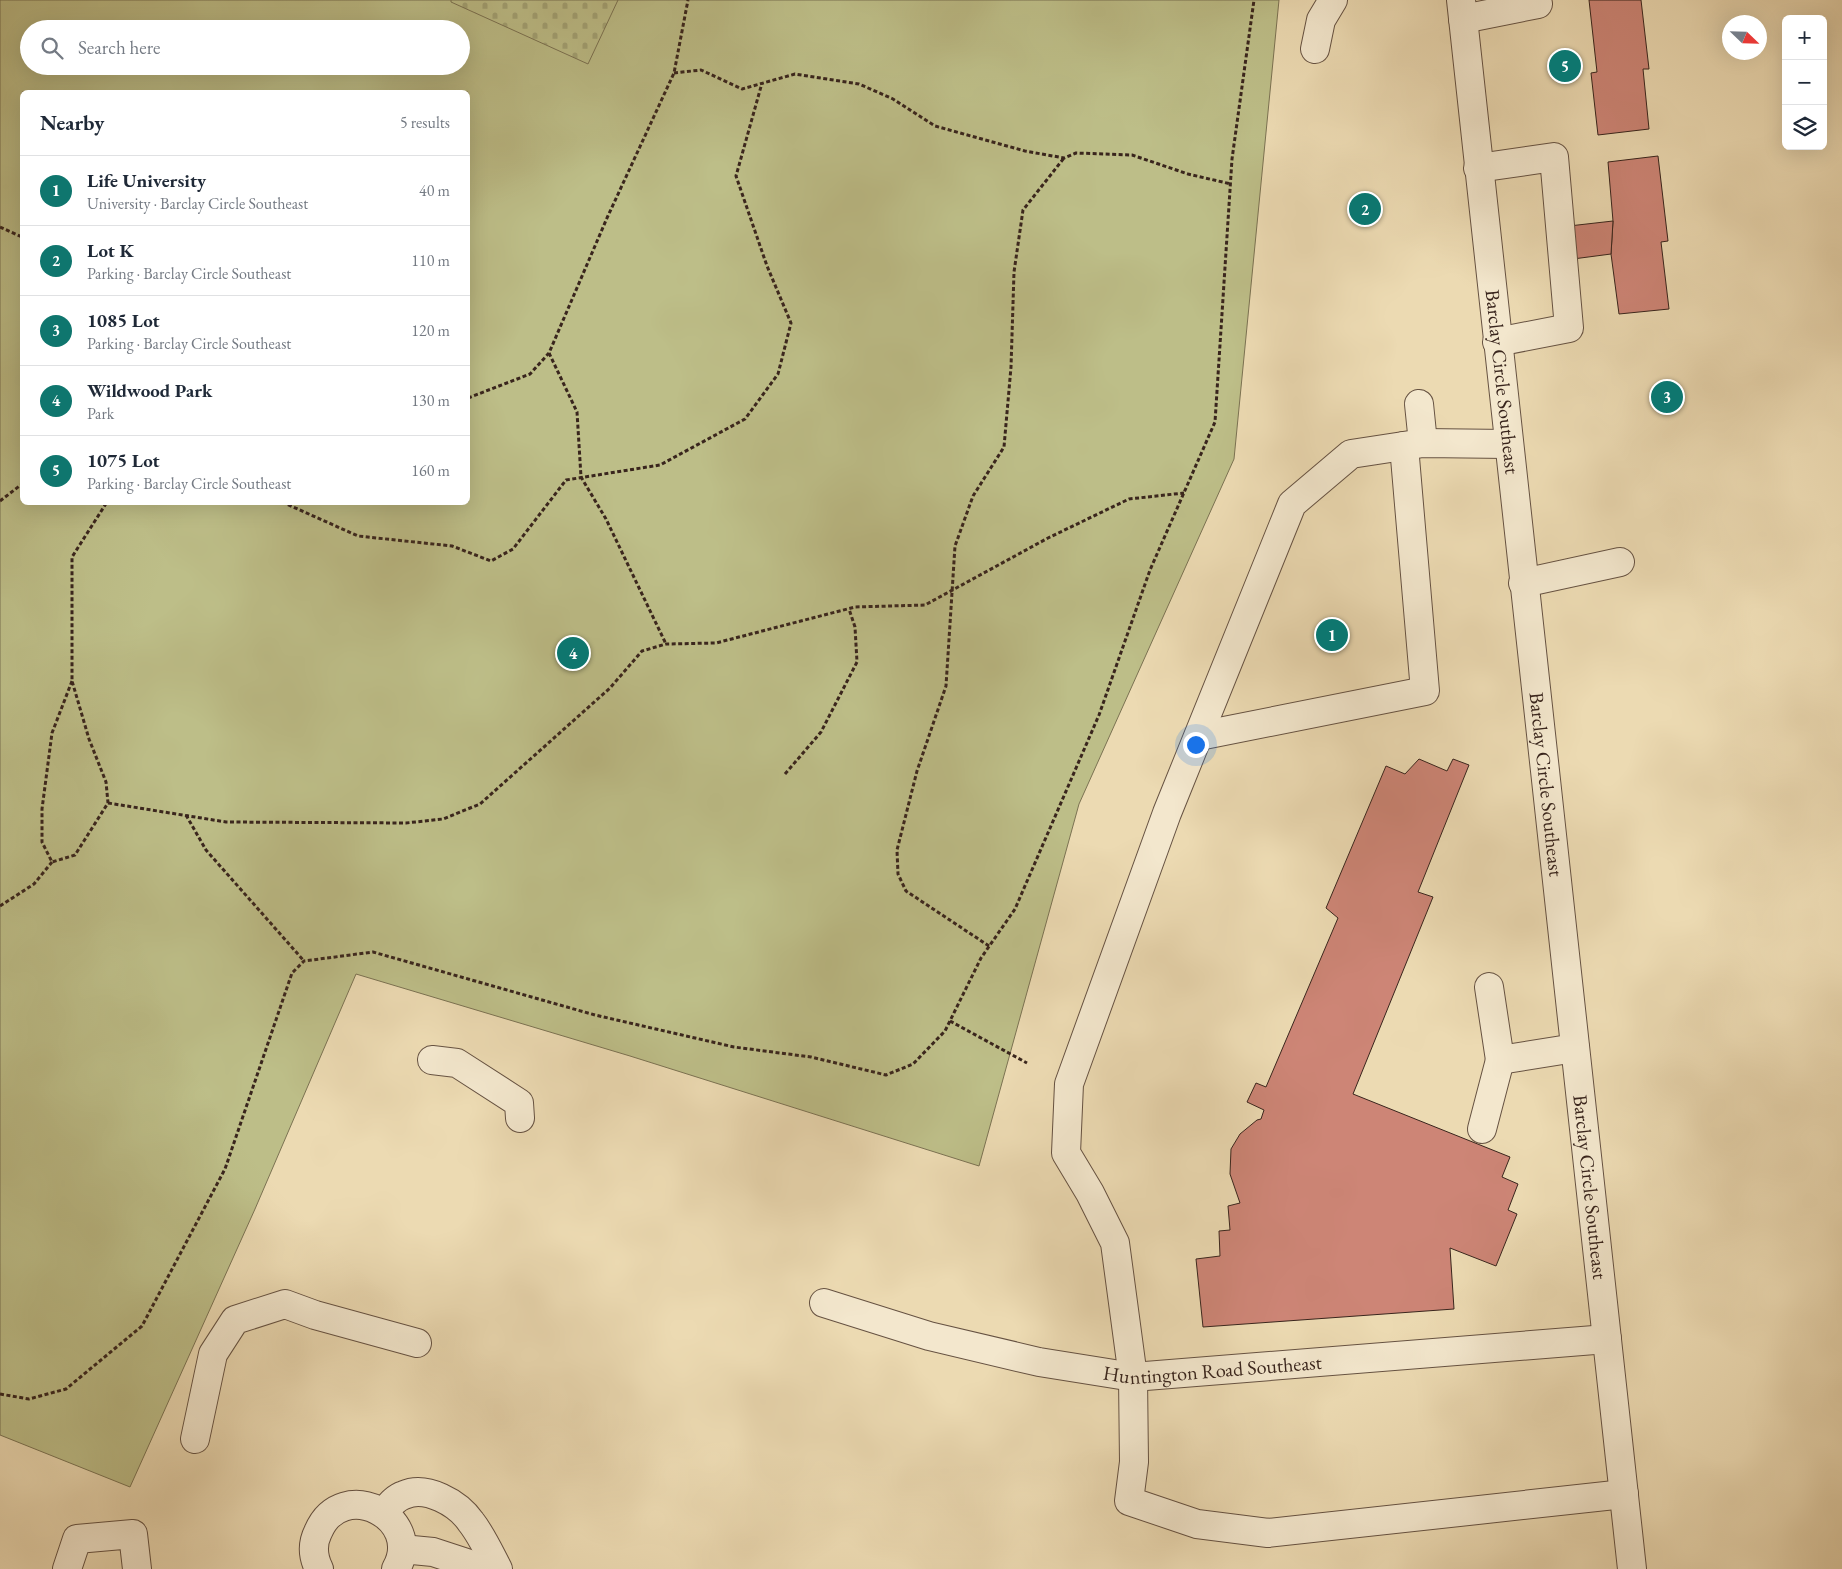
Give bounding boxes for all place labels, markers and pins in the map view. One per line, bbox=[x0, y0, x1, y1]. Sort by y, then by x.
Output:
pin: 5 bbox=[1549, 47, 1581, 85]
pin: 2 bbox=[1349, 190, 1381, 228]
pin: 3 bbox=[1651, 378, 1683, 416]
pin: 1 bbox=[1316, 616, 1348, 654]
pin: 4 bbox=[557, 634, 589, 672]

